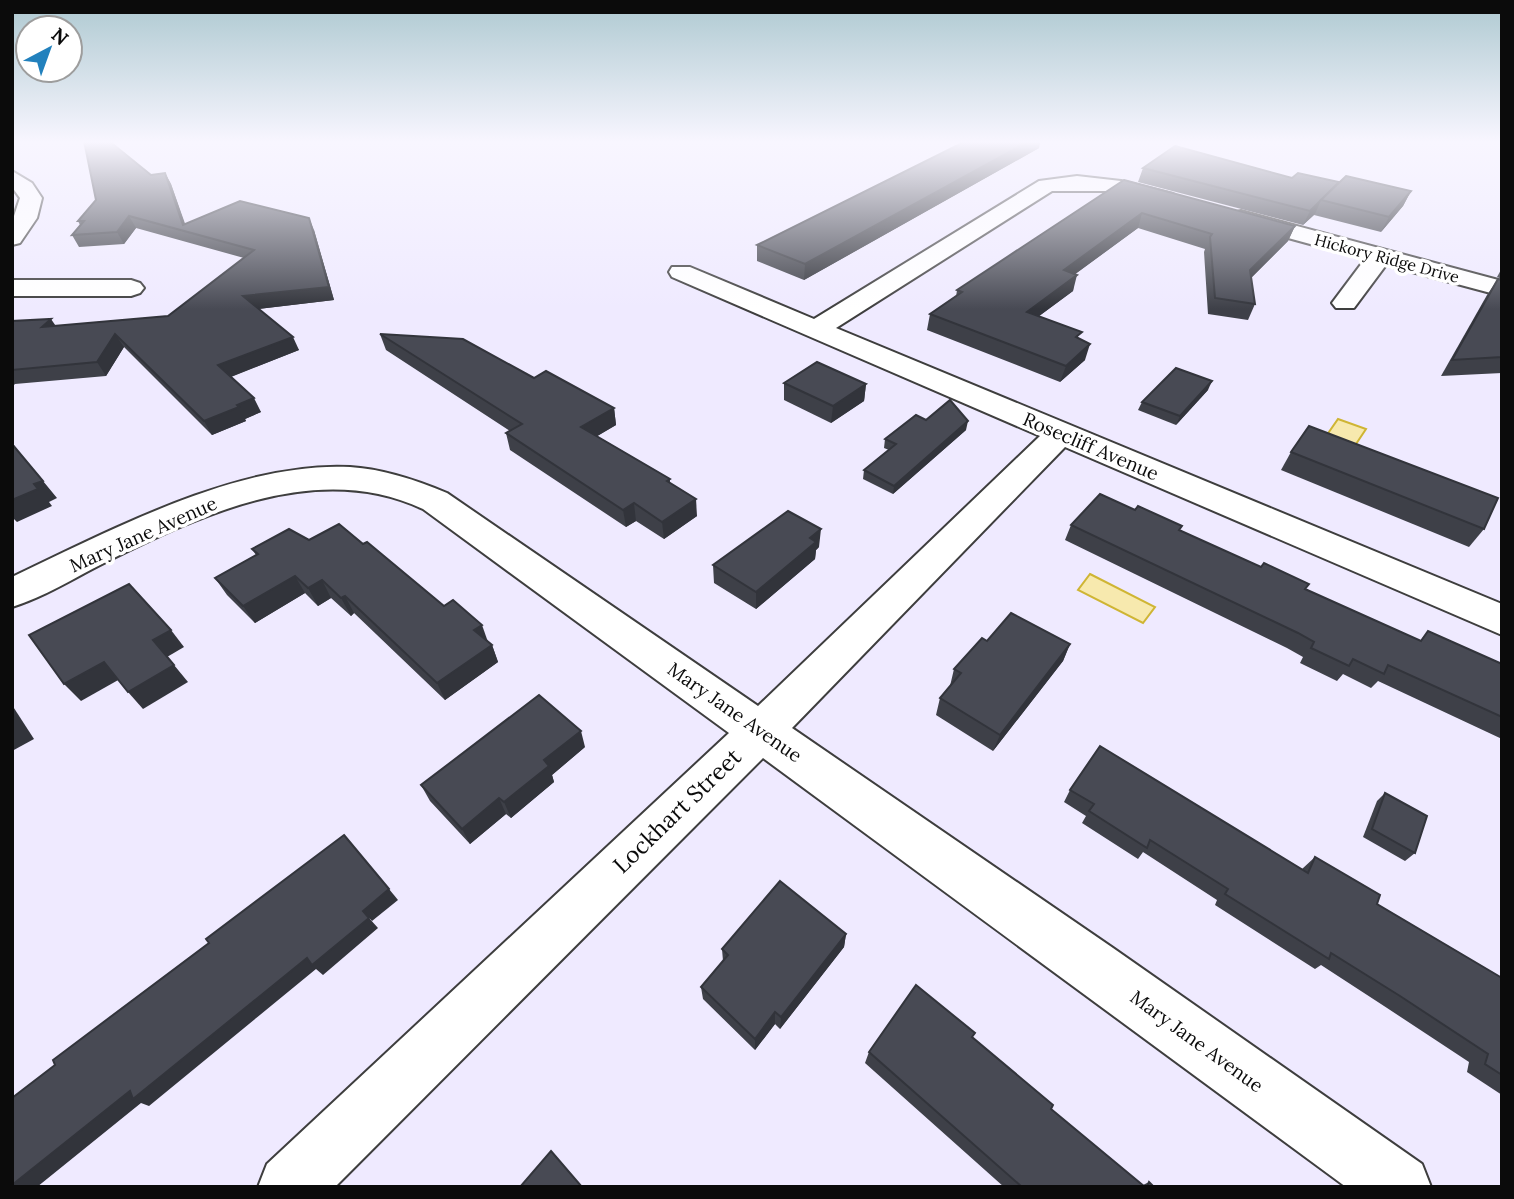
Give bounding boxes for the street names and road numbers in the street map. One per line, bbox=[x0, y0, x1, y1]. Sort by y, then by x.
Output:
street label: Hickory Ridge Drive bbox=[1313, 229, 1462, 287]
street label: Rosecliff Avenue bbox=[1020, 407, 1162, 485]
street label: Mary Jane Avenue bbox=[66, 491, 220, 577]
street label: Mary Jane Avenue bbox=[663, 657, 807, 767]
street label: Lockhart Street bbox=[606, 742, 747, 879]
street label: Mary Jane Avenue bbox=[1126, 985, 1268, 1097]

